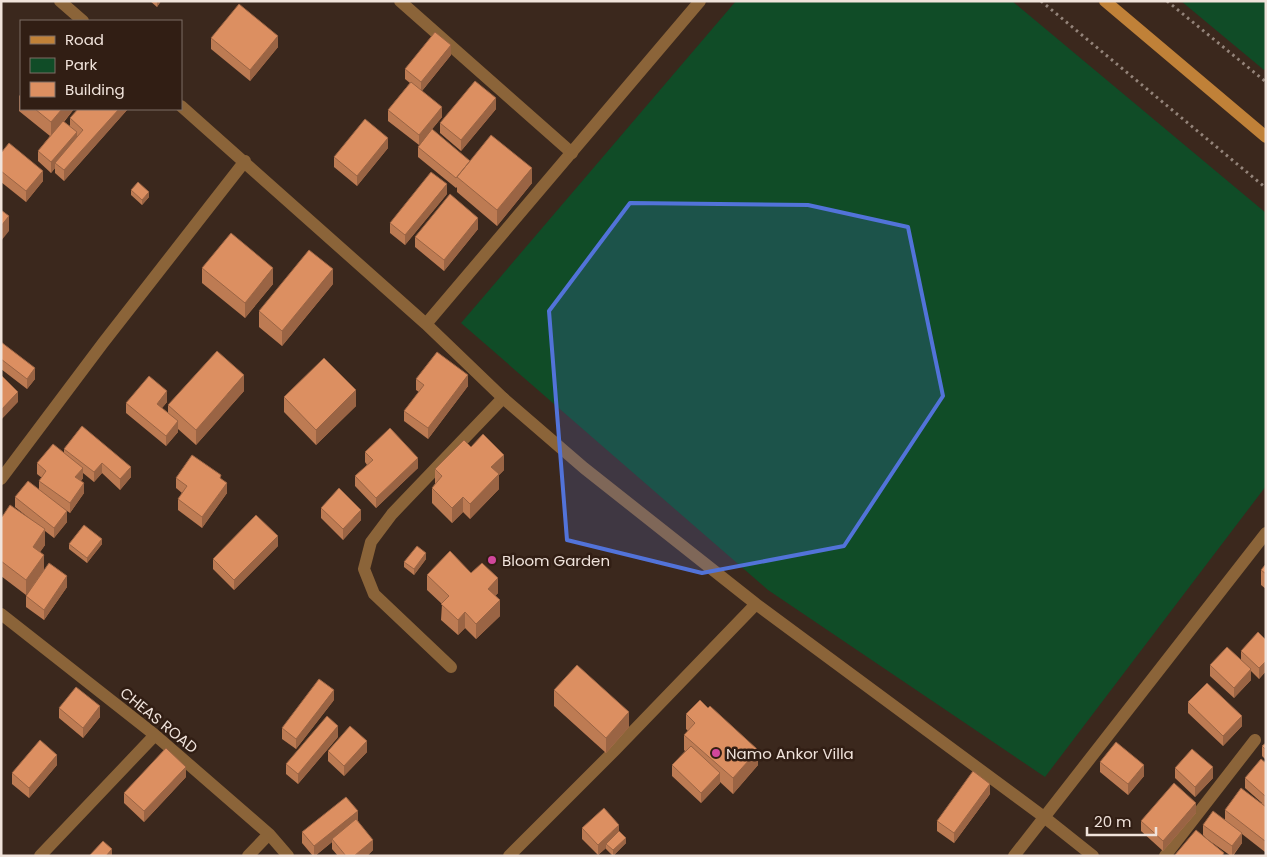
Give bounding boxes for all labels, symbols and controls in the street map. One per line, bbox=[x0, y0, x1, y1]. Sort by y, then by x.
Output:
legend bbox=[20, 20, 182, 110]
text: Road bbox=[65, 29, 104, 50]
text: Park bbox=[65, 54, 97, 75]
text: Building bbox=[65, 79, 125, 100]
place label: Bloom Garden bbox=[502, 550, 610, 571]
marker: Bloom Garden bbox=[486, 554, 498, 566]
street label: CHEAS ROAD bbox=[116, 682, 202, 758]
place label: Namo Ankor Villa bbox=[726, 743, 854, 764]
marker: Namo Ankor Villa bbox=[710, 747, 722, 759]
scale bar bbox=[1087, 804, 1156, 836]
text: 20 m bbox=[1094, 811, 1132, 832]

